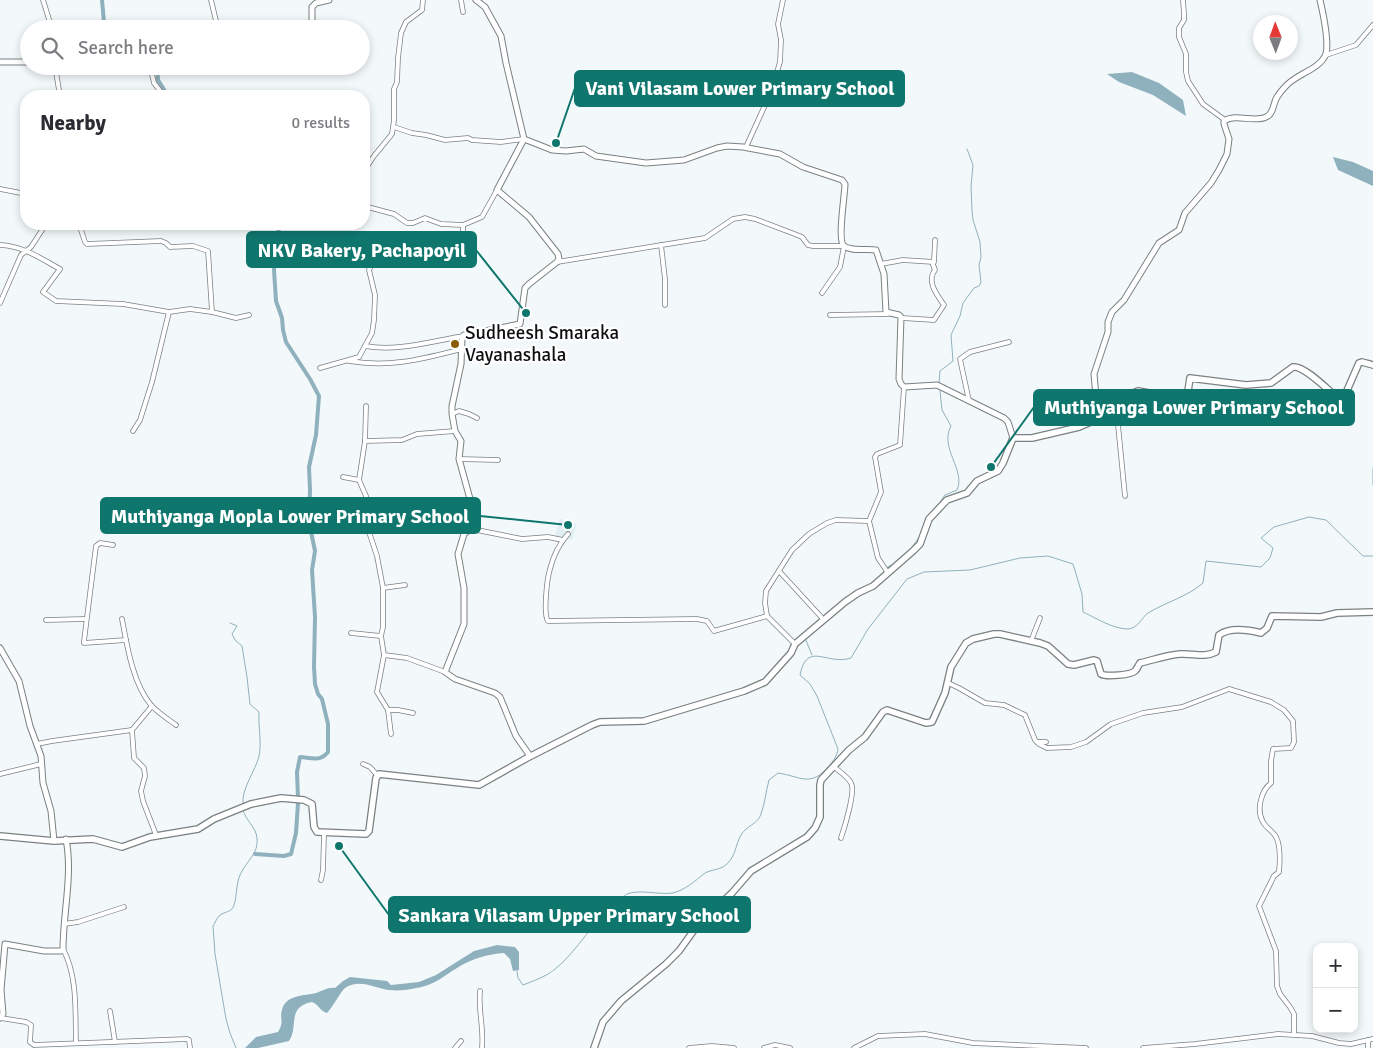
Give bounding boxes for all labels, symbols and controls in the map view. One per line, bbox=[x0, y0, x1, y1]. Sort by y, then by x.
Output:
north arrow bbox=[1253, 15, 1298, 60]
search box bbox=[20, 20, 370, 75]
icon: search bbox=[38, 34, 66, 62]
text: Search here bbox=[78, 36, 174, 60]
callout: Vani Vilasam Lower Primary School bbox=[575, 71, 904, 106]
text: Vani Vilasam Lower Primary School bbox=[585, 76, 895, 101]
text: Nearby bbox=[40, 110, 106, 136]
text: 0 results bbox=[291, 113, 350, 133]
callout: NKV Bakery, Pachapoyil bbox=[247, 232, 476, 267]
text: NKV Bakery, Pachapoyil bbox=[258, 238, 466, 263]
place label: Sudheesh Smaraka Vayanashala bbox=[465, 321, 619, 367]
marker: Sudheesh Smaraka Vayanashala bbox=[449, 338, 461, 350]
callout: Muthiyanga Lower Primary School bbox=[1034, 390, 1354, 425]
text: Muthiyanga Lower Primary School bbox=[1044, 395, 1344, 420]
callout: Muthiyanga Mopla Lower Primary School bbox=[101, 498, 480, 533]
text: Muthiyanga Mopla Lower Primary School bbox=[111, 504, 469, 529]
callout: Sankara Vilasam Upper Primary School bbox=[389, 897, 750, 932]
text: Sankara Vilasam Upper Primary School bbox=[399, 903, 739, 928]
map controls bbox=[1313, 943, 1358, 1033]
button: + bbox=[1313, 943, 1358, 988]
button: − bbox=[1313, 988, 1358, 1033]

